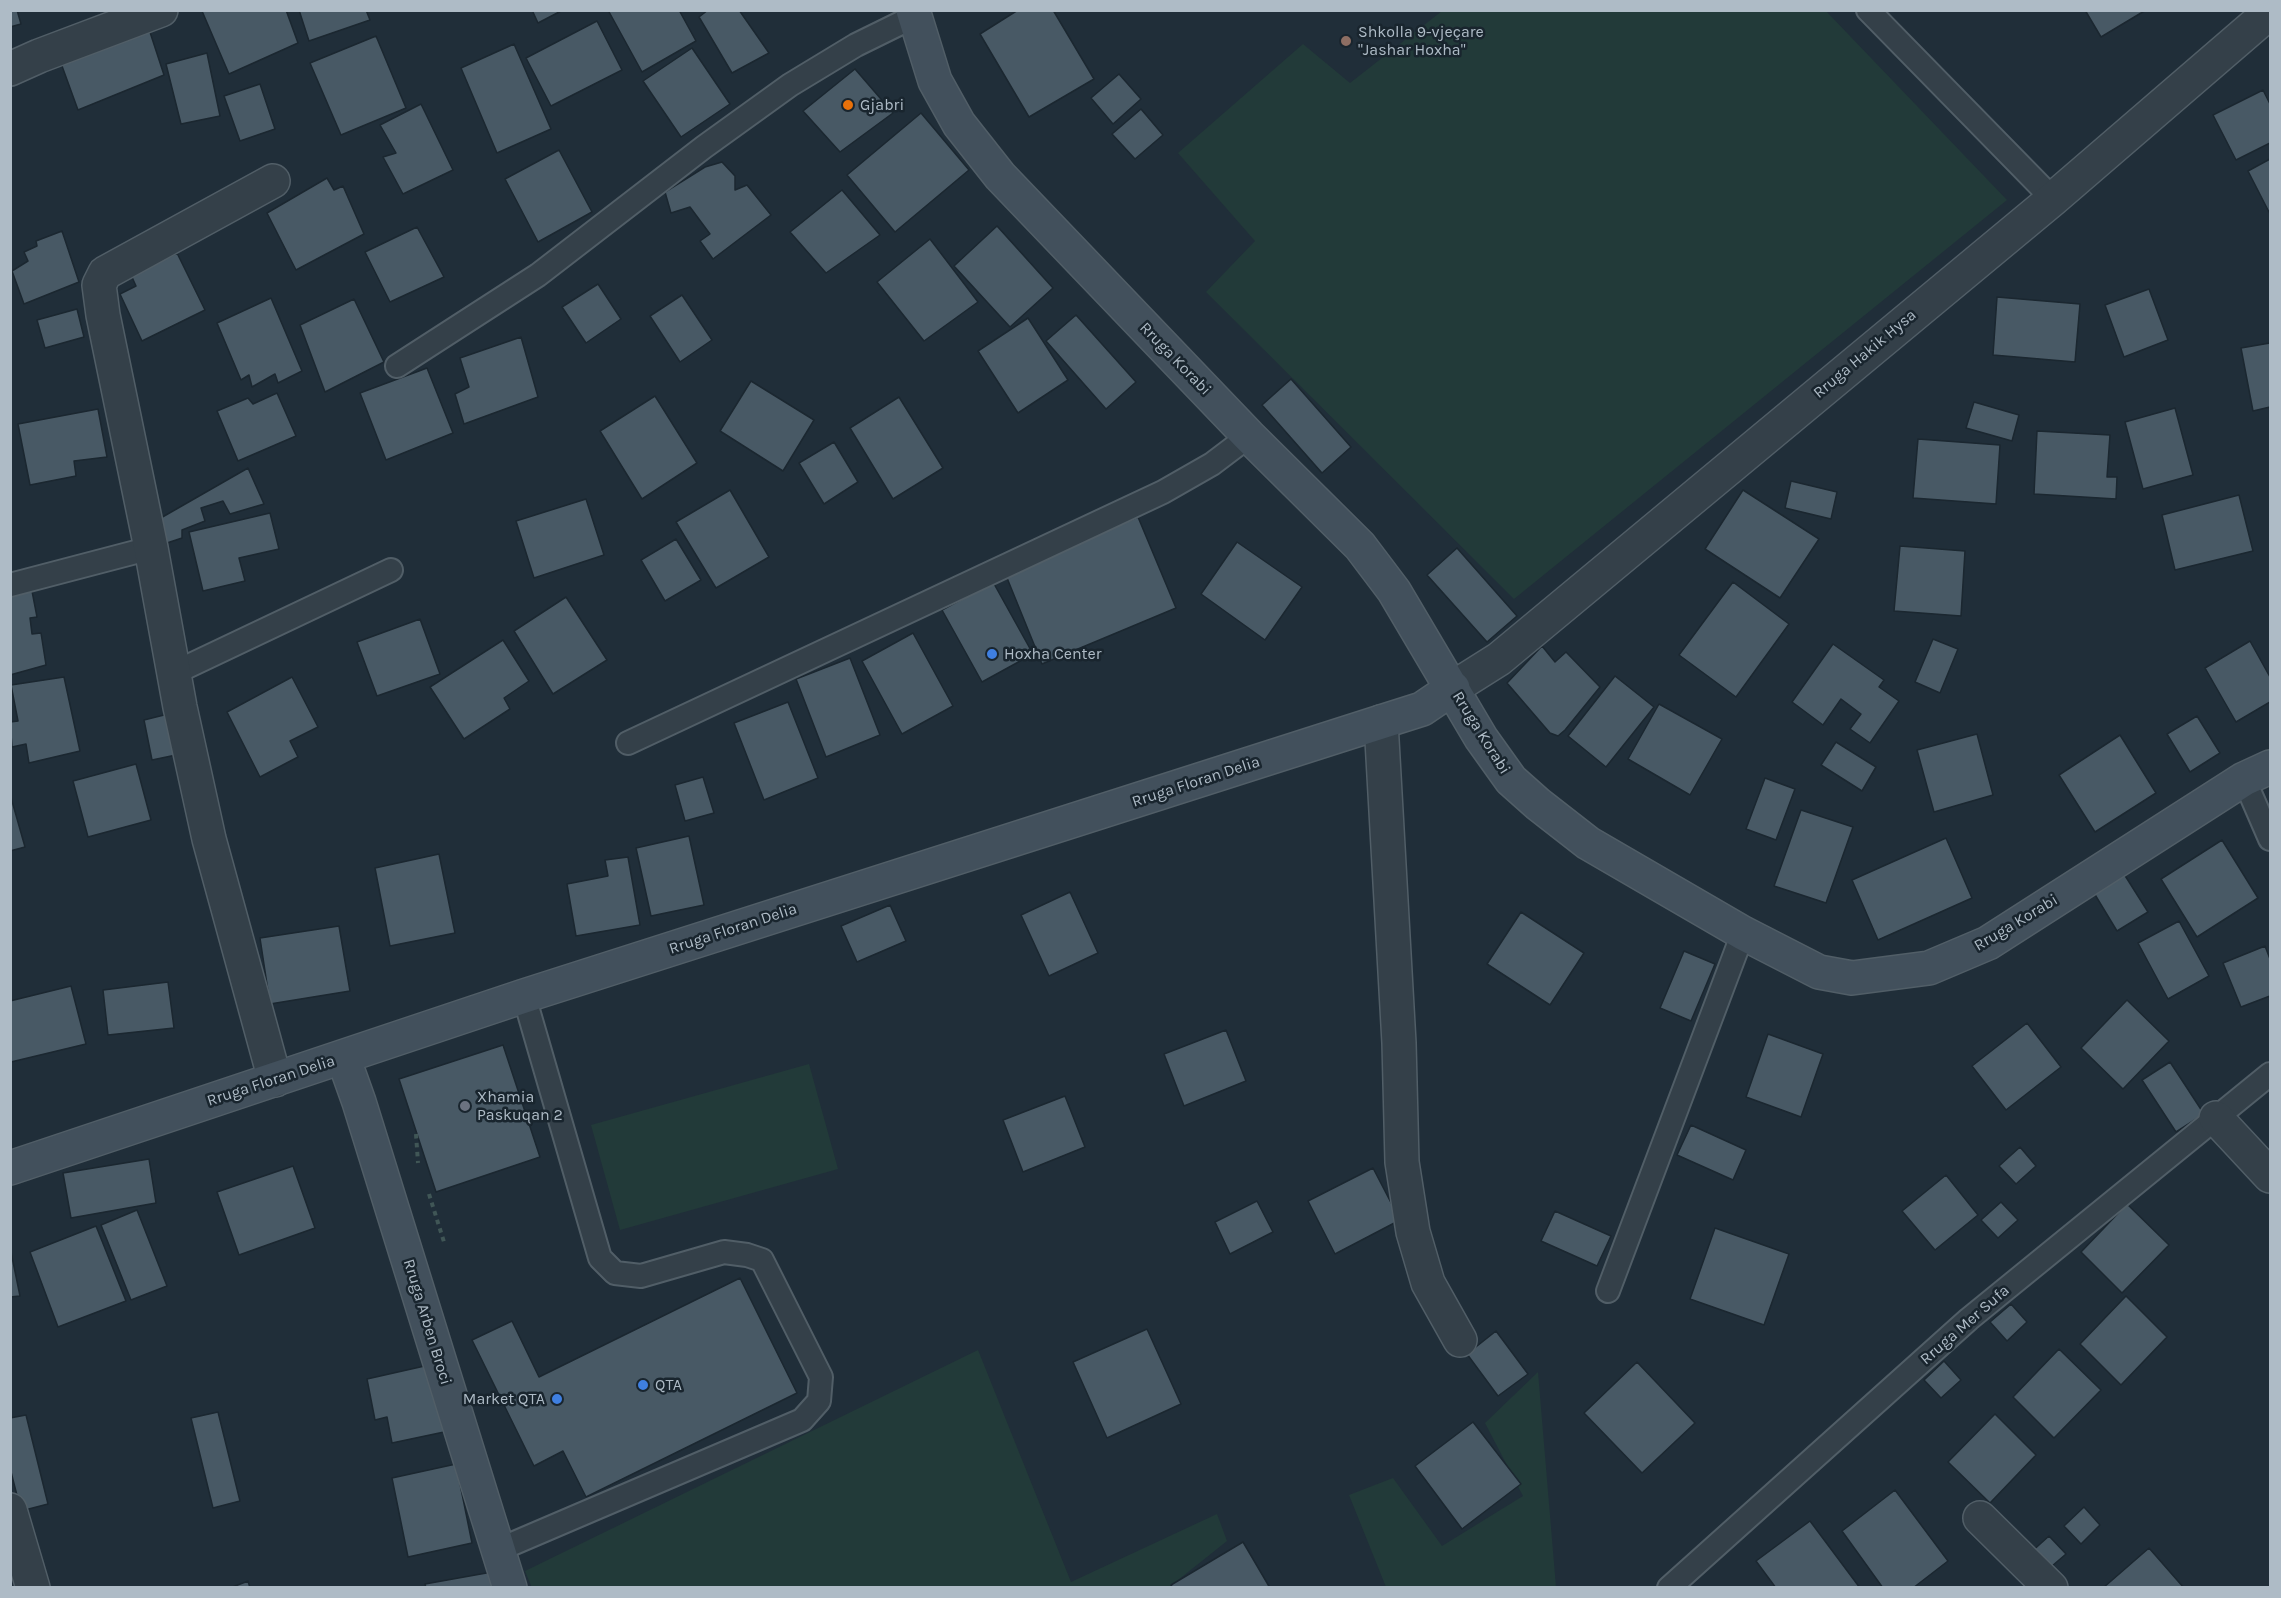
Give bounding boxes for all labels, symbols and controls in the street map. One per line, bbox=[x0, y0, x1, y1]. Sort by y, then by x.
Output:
place label: Shkolla 9-vjeçare "Jashar Hoxha" bbox=[1358, 22, 1484, 60]
marker: Shkolla 9-vjeçare "Jashar Hoxha" bbox=[1339, 34, 1353, 48]
place label: Gjabri bbox=[860, 95, 904, 115]
marker: Gjabri bbox=[841, 98, 855, 112]
street label: Rruga Hakik Hysa bbox=[1810, 305, 1920, 403]
street label: Rruga Korabi bbox=[1135, 318, 1215, 400]
place label: Hoxha Center bbox=[1004, 644, 1102, 664]
marker: Hoxha Center bbox=[985, 647, 999, 661]
street label: Rruga Korabi bbox=[1448, 688, 1514, 778]
street label: Rruga Floran Delia bbox=[1130, 752, 1262, 812]
street label: Rruga Korabi bbox=[1971, 891, 2061, 955]
street label: Rruga Floran Delia bbox=[667, 899, 799, 959]
street label: Rruga Floran Delia bbox=[205, 1051, 337, 1111]
place label: Xhamia Paskuqan 2 bbox=[477, 1087, 563, 1125]
marker: Xhamia Paskuqan 2 bbox=[458, 1099, 472, 1113]
street label: Rruga Arben Broci bbox=[399, 1257, 455, 1387]
street label: Rruga Mer Sufa bbox=[1916, 1281, 2014, 1369]
place label: QTA bbox=[655, 1375, 682, 1395]
marker: QTA bbox=[636, 1378, 650, 1392]
place label: Market QTA bbox=[463, 1389, 545, 1409]
marker: Market QTA bbox=[550, 1392, 564, 1406]

